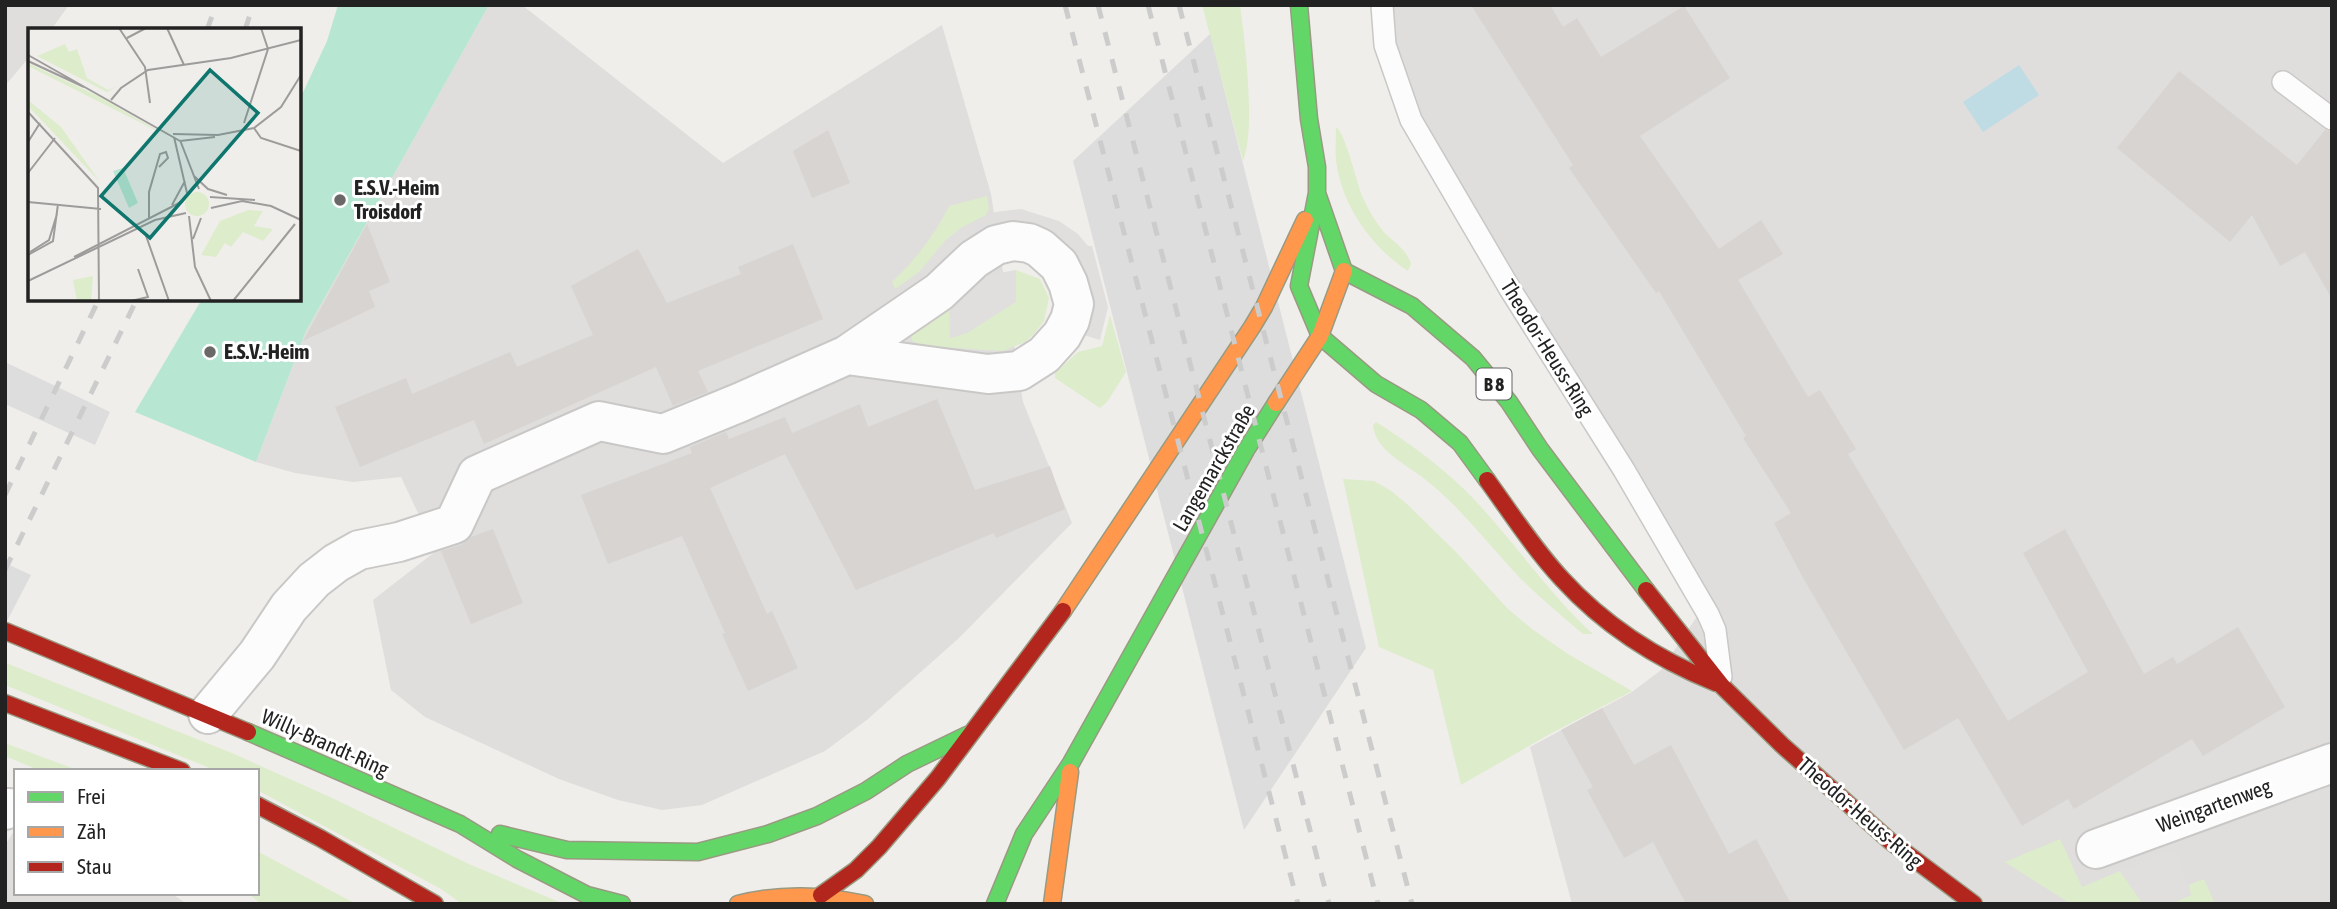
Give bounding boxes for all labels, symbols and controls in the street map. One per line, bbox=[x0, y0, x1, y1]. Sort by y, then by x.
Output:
inset map bbox=[28, 28, 301, 301]
place label: E.S.V.-Heim Troisdorf bbox=[354, 175, 439, 223]
marker: E.S.V.-Heim Troisdorf bbox=[332, 192, 348, 208]
street label: Theodor-Heuss-Ring bbox=[1496, 275, 1599, 420]
place label: E.S.V.-Heim bbox=[224, 339, 309, 363]
marker: E.S.V.-Heim bbox=[202, 344, 218, 360]
road number: B 8 bbox=[1476, 368, 1512, 400]
street label: Langemarckstraße bbox=[1167, 400, 1259, 535]
street label: Willy-Brandt-Ring bbox=[258, 703, 393, 781]
street label: Theodor-Heuss-Ring bbox=[1794, 752, 1927, 872]
legend bbox=[14, 769, 259, 895]
street label: Weingartenweg bbox=[2153, 773, 2274, 837]
text: Frei bbox=[77, 784, 106, 808]
text: Zäh bbox=[77, 819, 106, 843]
text: Stau bbox=[77, 854, 112, 878]

